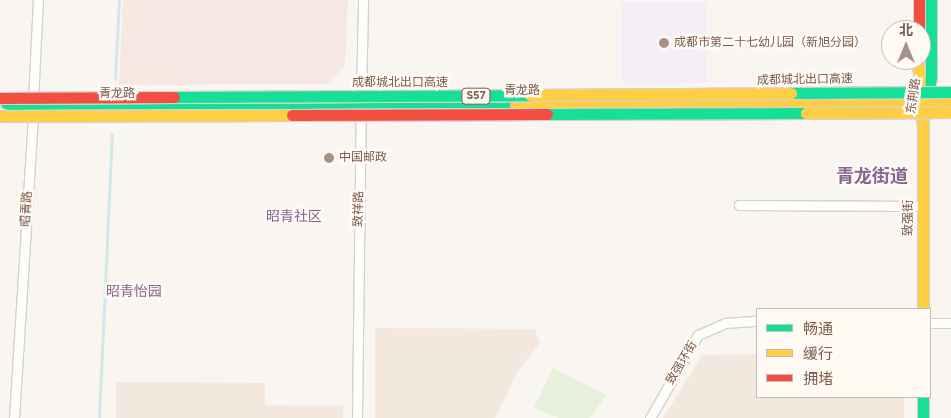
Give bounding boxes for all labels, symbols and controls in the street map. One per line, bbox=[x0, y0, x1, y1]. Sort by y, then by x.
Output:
north arrow bbox=[881, 20, 931, 70]
text: 北 bbox=[899, 22, 913, 39]
place label: 成都市第二十七幼儿园（新旭分园） bbox=[674, 36, 866, 50]
marker: 成都市第二十七幼儿园（新旭分园） bbox=[658, 37, 670, 49]
street label: 成都城北出口高速 bbox=[757, 72, 853, 88]
street label: 成都城北出口高速 bbox=[352, 76, 448, 90]
street label: 东荆路 bbox=[904, 77, 924, 115]
street label: 青龙路 bbox=[504, 84, 540, 98]
street label: 青龙路 bbox=[99, 87, 135, 101]
road number: S57 bbox=[461, 88, 491, 104]
place label: 中国邮政 bbox=[339, 151, 387, 165]
marker: 中国邮政 bbox=[323, 152, 335, 164]
district label: 青龙街道 bbox=[836, 165, 908, 187]
street label: 昭青路 bbox=[19, 191, 35, 227]
street label: 致祥路 bbox=[351, 191, 367, 227]
street label: 致强街 bbox=[902, 200, 916, 236]
district label: 昭青社区 bbox=[266, 209, 322, 225]
district label: 昭青怡园 bbox=[106, 284, 162, 300]
legend bbox=[756, 308, 931, 398]
text: 畅通 bbox=[803, 320, 833, 338]
street label: 致强环街 bbox=[663, 339, 701, 387]
text: 缓行 bbox=[803, 345, 833, 363]
text: 拥堵 bbox=[803, 370, 833, 388]

